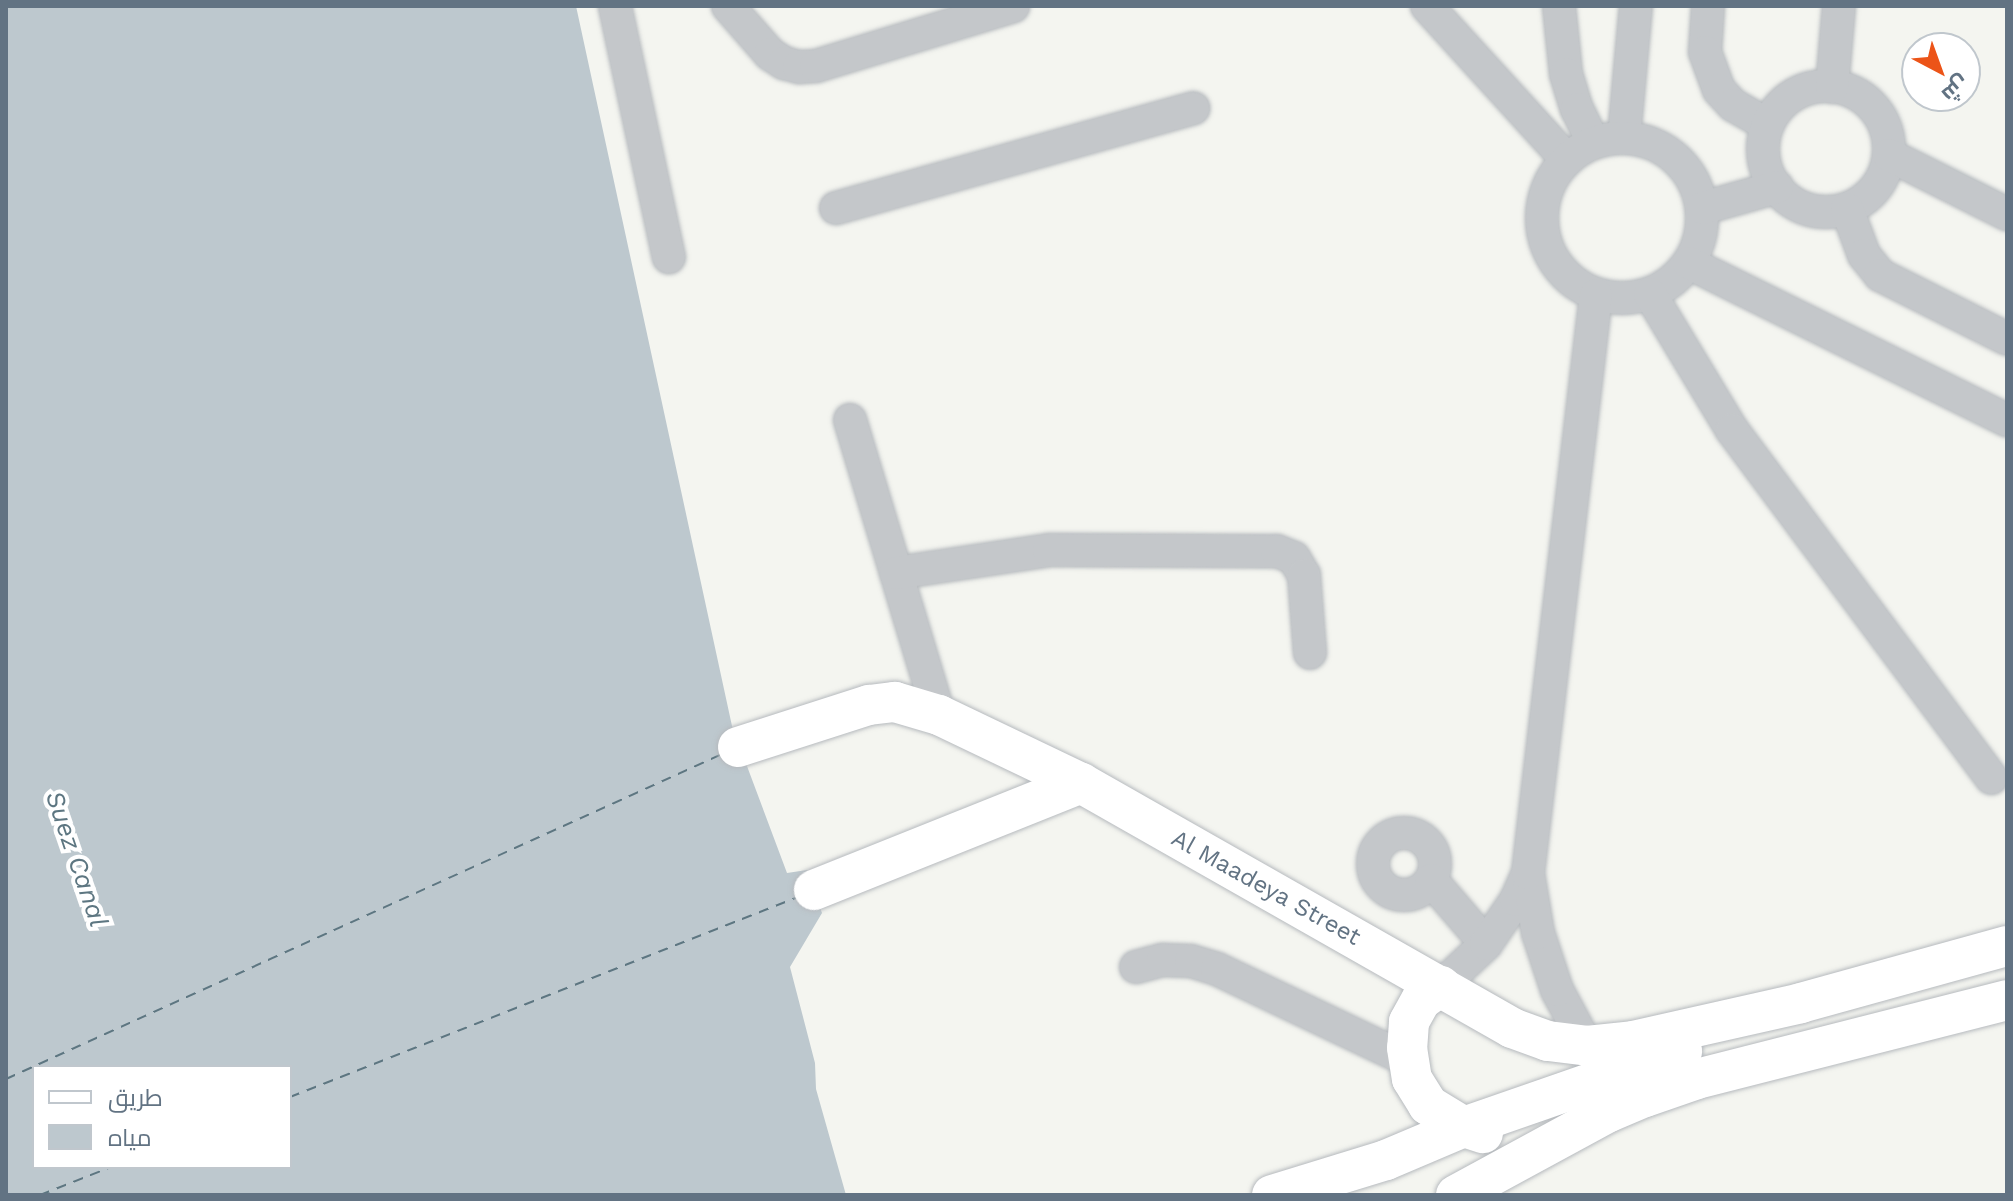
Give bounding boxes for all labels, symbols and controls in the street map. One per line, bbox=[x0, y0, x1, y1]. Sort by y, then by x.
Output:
north arrow bbox=[1901, 32, 1981, 112]
text: ش bbox=[1937, 70, 1975, 108]
water label: Suez Canal bbox=[38, 787, 114, 931]
street label: Al Maadeya Street bbox=[1166, 824, 1366, 952]
legend bbox=[32, 1065, 292, 1169]
text: طريق bbox=[108, 1084, 163, 1112]
text: مياه bbox=[108, 1124, 152, 1152]

